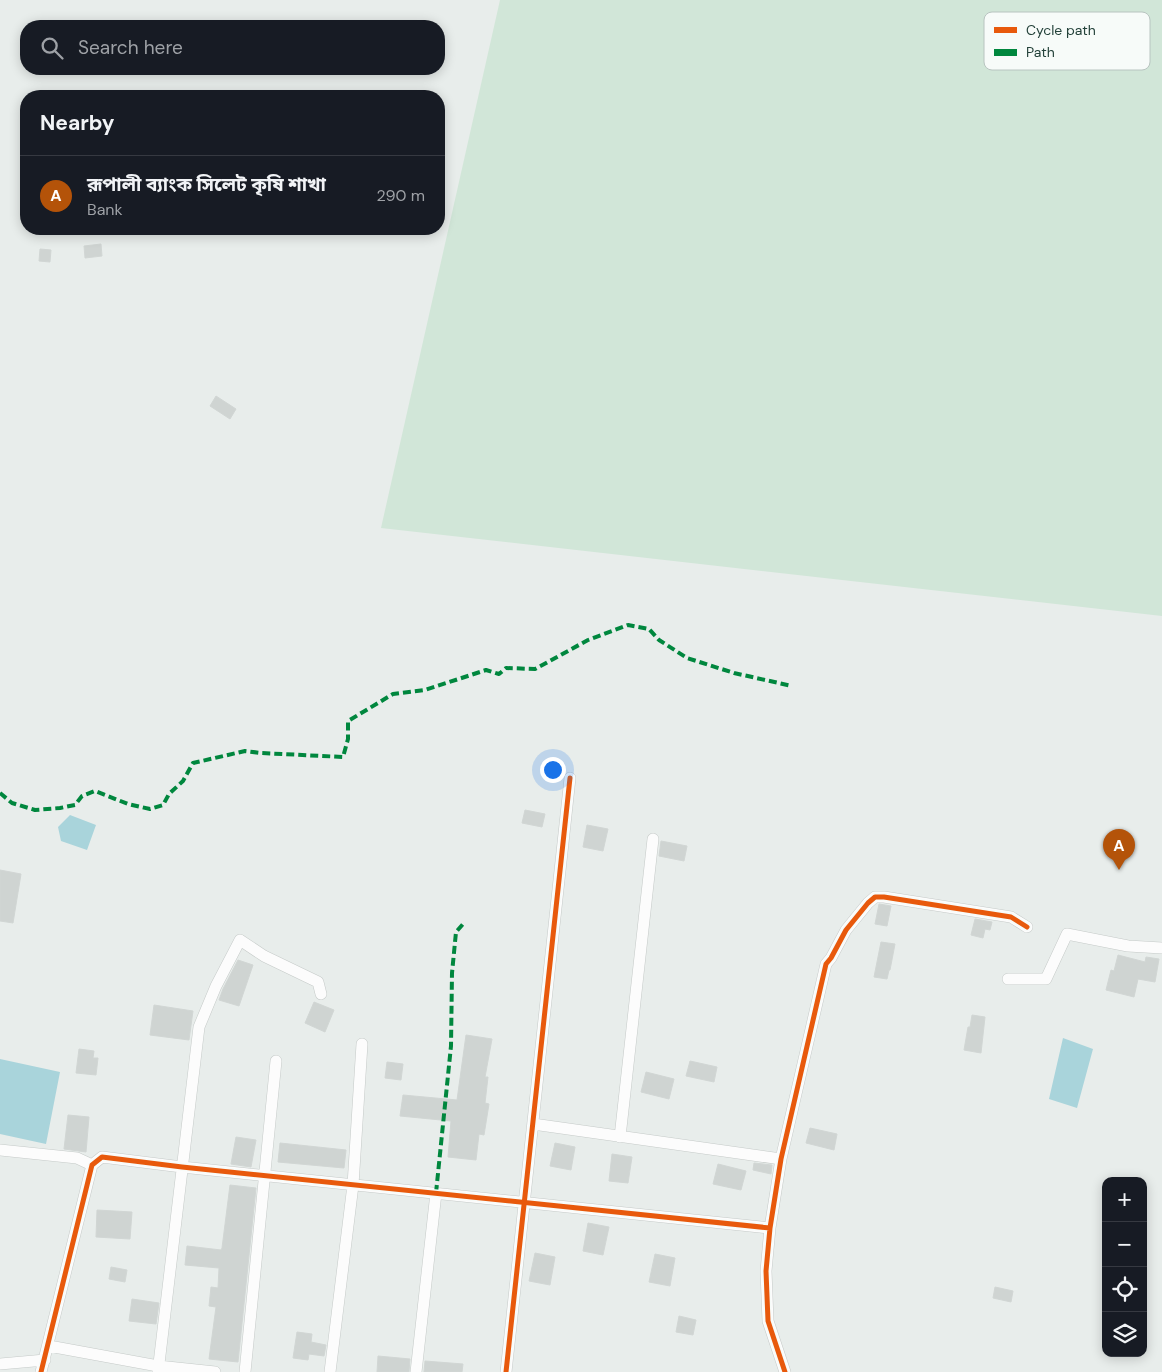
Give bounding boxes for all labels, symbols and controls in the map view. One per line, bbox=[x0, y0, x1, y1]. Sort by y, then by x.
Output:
legend bbox=[984, 12, 1150, 70]
search box bbox=[20, 20, 445, 75]
text: Cycle path bbox=[1026, 21, 1096, 39]
icon: search bbox=[38, 34, 66, 62]
text: Search here bbox=[78, 35, 183, 60]
text: Path bbox=[1026, 43, 1055, 61]
text: Nearby bbox=[40, 109, 114, 137]
text: রূপালী ব্যাংক সিলেট কৃষি শাখা bbox=[87, 172, 326, 197]
text: A bbox=[50, 185, 62, 206]
text: 290 m bbox=[376, 185, 425, 206]
text: Bank bbox=[87, 199, 123, 220]
your location bbox=[540, 757, 566, 783]
pin: A bbox=[1103, 829, 1135, 870]
map controls bbox=[1102, 1177, 1147, 1357]
button: + bbox=[1102, 1177, 1147, 1222]
button: − bbox=[1102, 1222, 1147, 1267]
button: locate bbox=[1102, 1267, 1147, 1312]
button: layers bbox=[1102, 1312, 1147, 1357]

